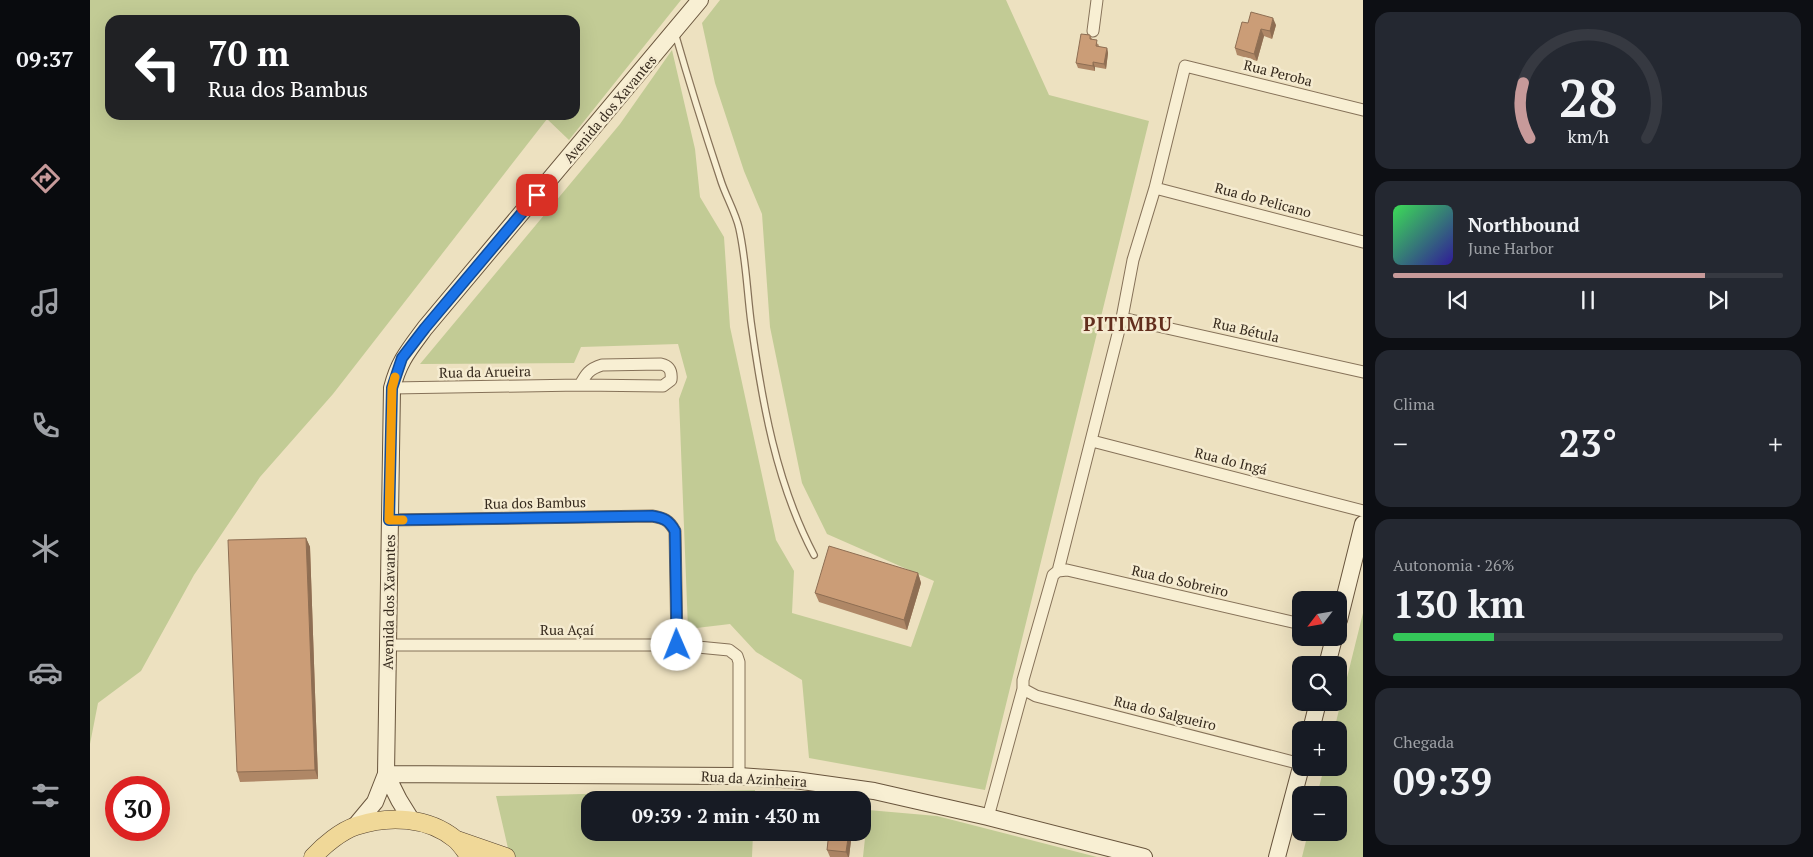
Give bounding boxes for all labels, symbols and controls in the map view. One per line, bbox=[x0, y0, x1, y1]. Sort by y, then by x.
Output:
text: 70 m bbox=[208, 30, 289, 76]
icon: left bbox=[125, 35, 190, 100]
text: 09:37 bbox=[16, 44, 74, 73]
street label: Avenida dos Xavantes bbox=[559, 51, 660, 167]
street label: Rua Peroba bbox=[1242, 55, 1314, 90]
text: 28 bbox=[1559, 63, 1617, 132]
text: Rua dos Bambus bbox=[208, 74, 368, 103]
text: km/h bbox=[1567, 124, 1609, 148]
icon: directions bbox=[28, 161, 63, 196]
pin bbox=[516, 174, 558, 216]
street label: Rua do Pelicano bbox=[1213, 177, 1314, 222]
icon: arrive bbox=[523, 181, 551, 209]
text: Northbound bbox=[1468, 212, 1580, 237]
text: June Harbor bbox=[1468, 237, 1554, 259]
icon: music bbox=[28, 285, 63, 320]
icon: previous bbox=[1444, 286, 1472, 314]
icon: pause bbox=[1574, 286, 1602, 314]
icon: next bbox=[1704, 286, 1732, 314]
district label: PITIMBU bbox=[1083, 311, 1173, 336]
street label: Rua Bétula bbox=[1211, 313, 1281, 346]
street label: Rua da Arueira bbox=[439, 361, 531, 382]
text: Clima bbox=[1393, 393, 1435, 415]
icon: phone bbox=[28, 408, 63, 443]
text: 23° bbox=[1559, 418, 1617, 468]
text: − bbox=[1393, 425, 1408, 462]
text: + bbox=[1768, 425, 1783, 462]
street label: Rua do Ingá bbox=[1193, 442, 1269, 479]
street label: Rua dos Bambus bbox=[484, 492, 586, 513]
icon: climate bbox=[28, 531, 63, 566]
street label: Avenida dos Xavantes bbox=[378, 534, 399, 670]
text: Autonomia · 26% bbox=[1393, 554, 1515, 576]
street label: Rua do Sobreiro bbox=[1130, 560, 1231, 601]
text: 130 km bbox=[1393, 579, 1525, 629]
north arrow bbox=[1292, 591, 1348, 646]
map controls bbox=[1292, 591, 1347, 841]
position arrow bbox=[650, 618, 702, 670]
street label: Rua Açaí bbox=[540, 620, 595, 639]
icon: car bbox=[28, 655, 63, 690]
button: search bbox=[1292, 656, 1347, 711]
street label: Rua do Salgueiro bbox=[1112, 691, 1219, 734]
button: + bbox=[1292, 721, 1347, 776]
text: Chegada bbox=[1393, 731, 1454, 753]
text: 09:39 bbox=[1393, 756, 1492, 806]
street label: Rua da Azinheira bbox=[700, 766, 808, 791]
speed limit sign: 30 bbox=[105, 776, 170, 841]
icon: filters bbox=[28, 778, 63, 813]
button: − bbox=[1292, 786, 1347, 841]
text: 09:39 · 2 min · 430 m bbox=[632, 803, 820, 828]

